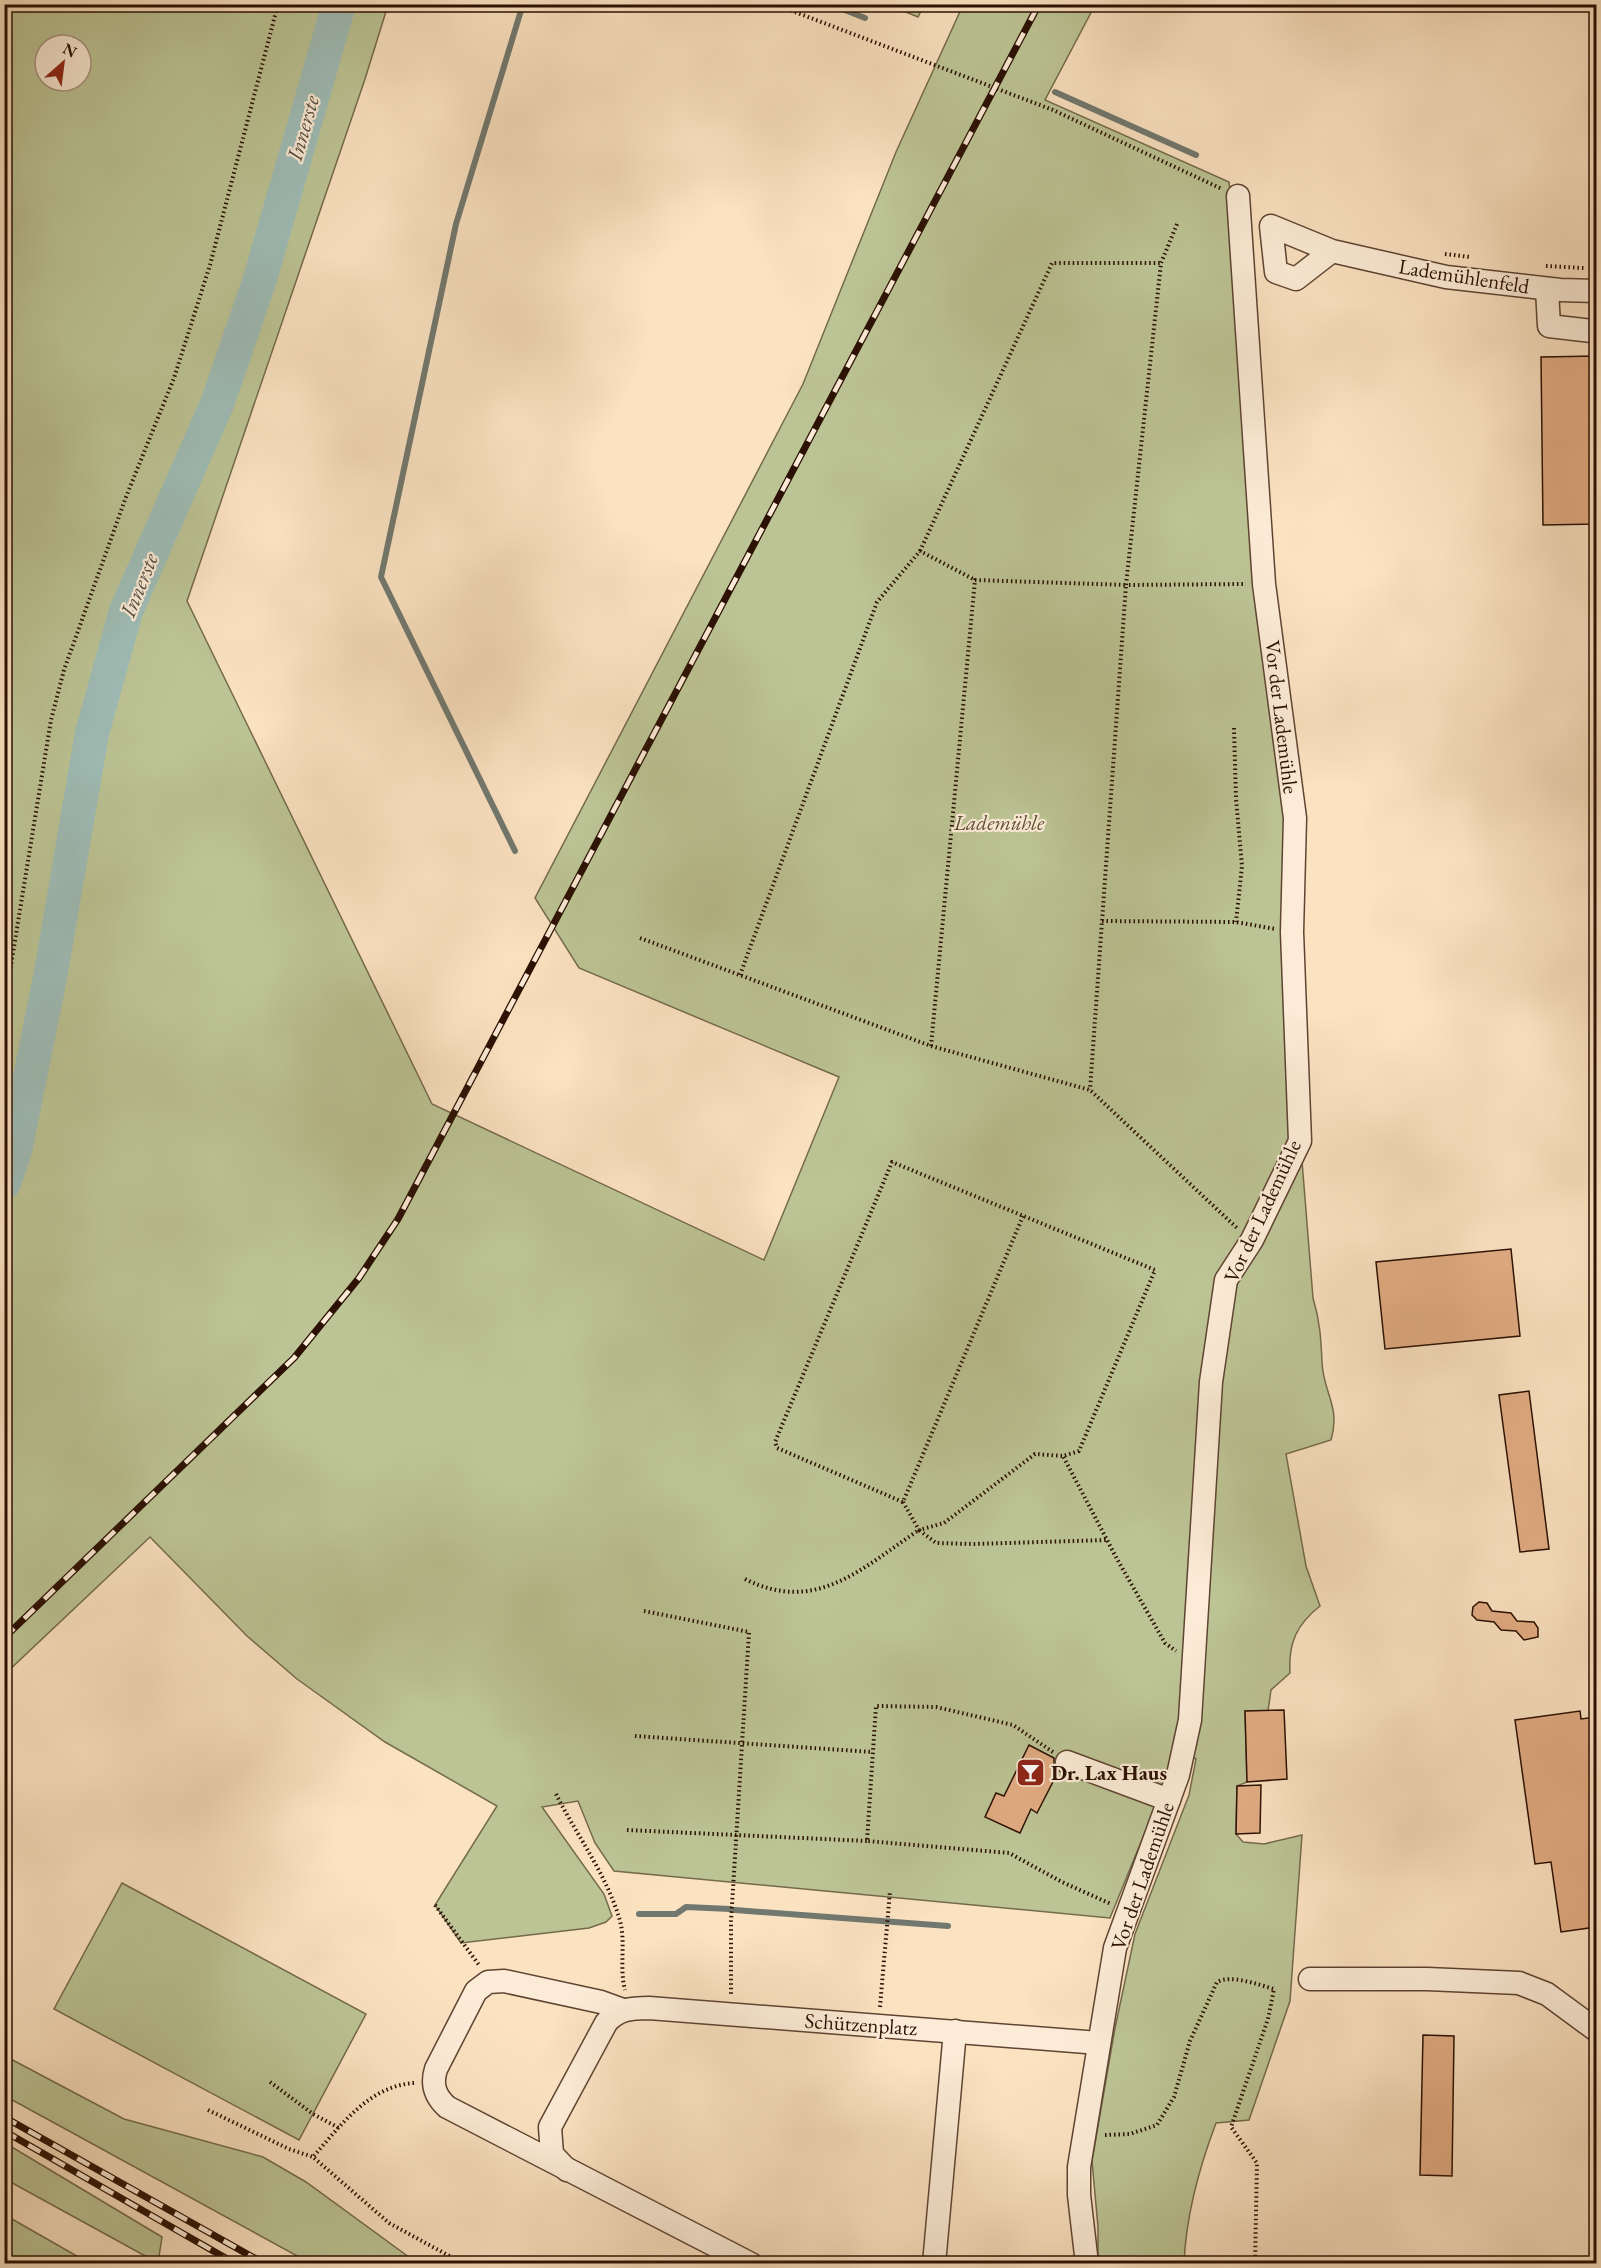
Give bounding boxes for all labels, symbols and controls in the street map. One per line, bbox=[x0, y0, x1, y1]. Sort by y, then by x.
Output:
north arrow bbox=[33, 33, 93, 93]
text: N bbox=[59, 38, 80, 63]
water label: Innerste bbox=[280, 92, 326, 165]
street label: Lademühlenfeld bbox=[1397, 252, 1532, 300]
water label: Innerste bbox=[113, 548, 165, 622]
street label: Vor der Lademühle bbox=[1259, 639, 1305, 795]
park label: Lademühle bbox=[953, 809, 1045, 836]
street label: Vor der Lademühle bbox=[1217, 1135, 1307, 1287]
bar icon: Dr. Lax Haus bbox=[1014, 1756, 1046, 1788]
place label: Dr. Lax Haus bbox=[1051, 1759, 1167, 1786]
street label: Vor der Lademühle bbox=[1104, 1799, 1180, 1953]
street label: Schützenplatz bbox=[804, 2007, 918, 2041]

